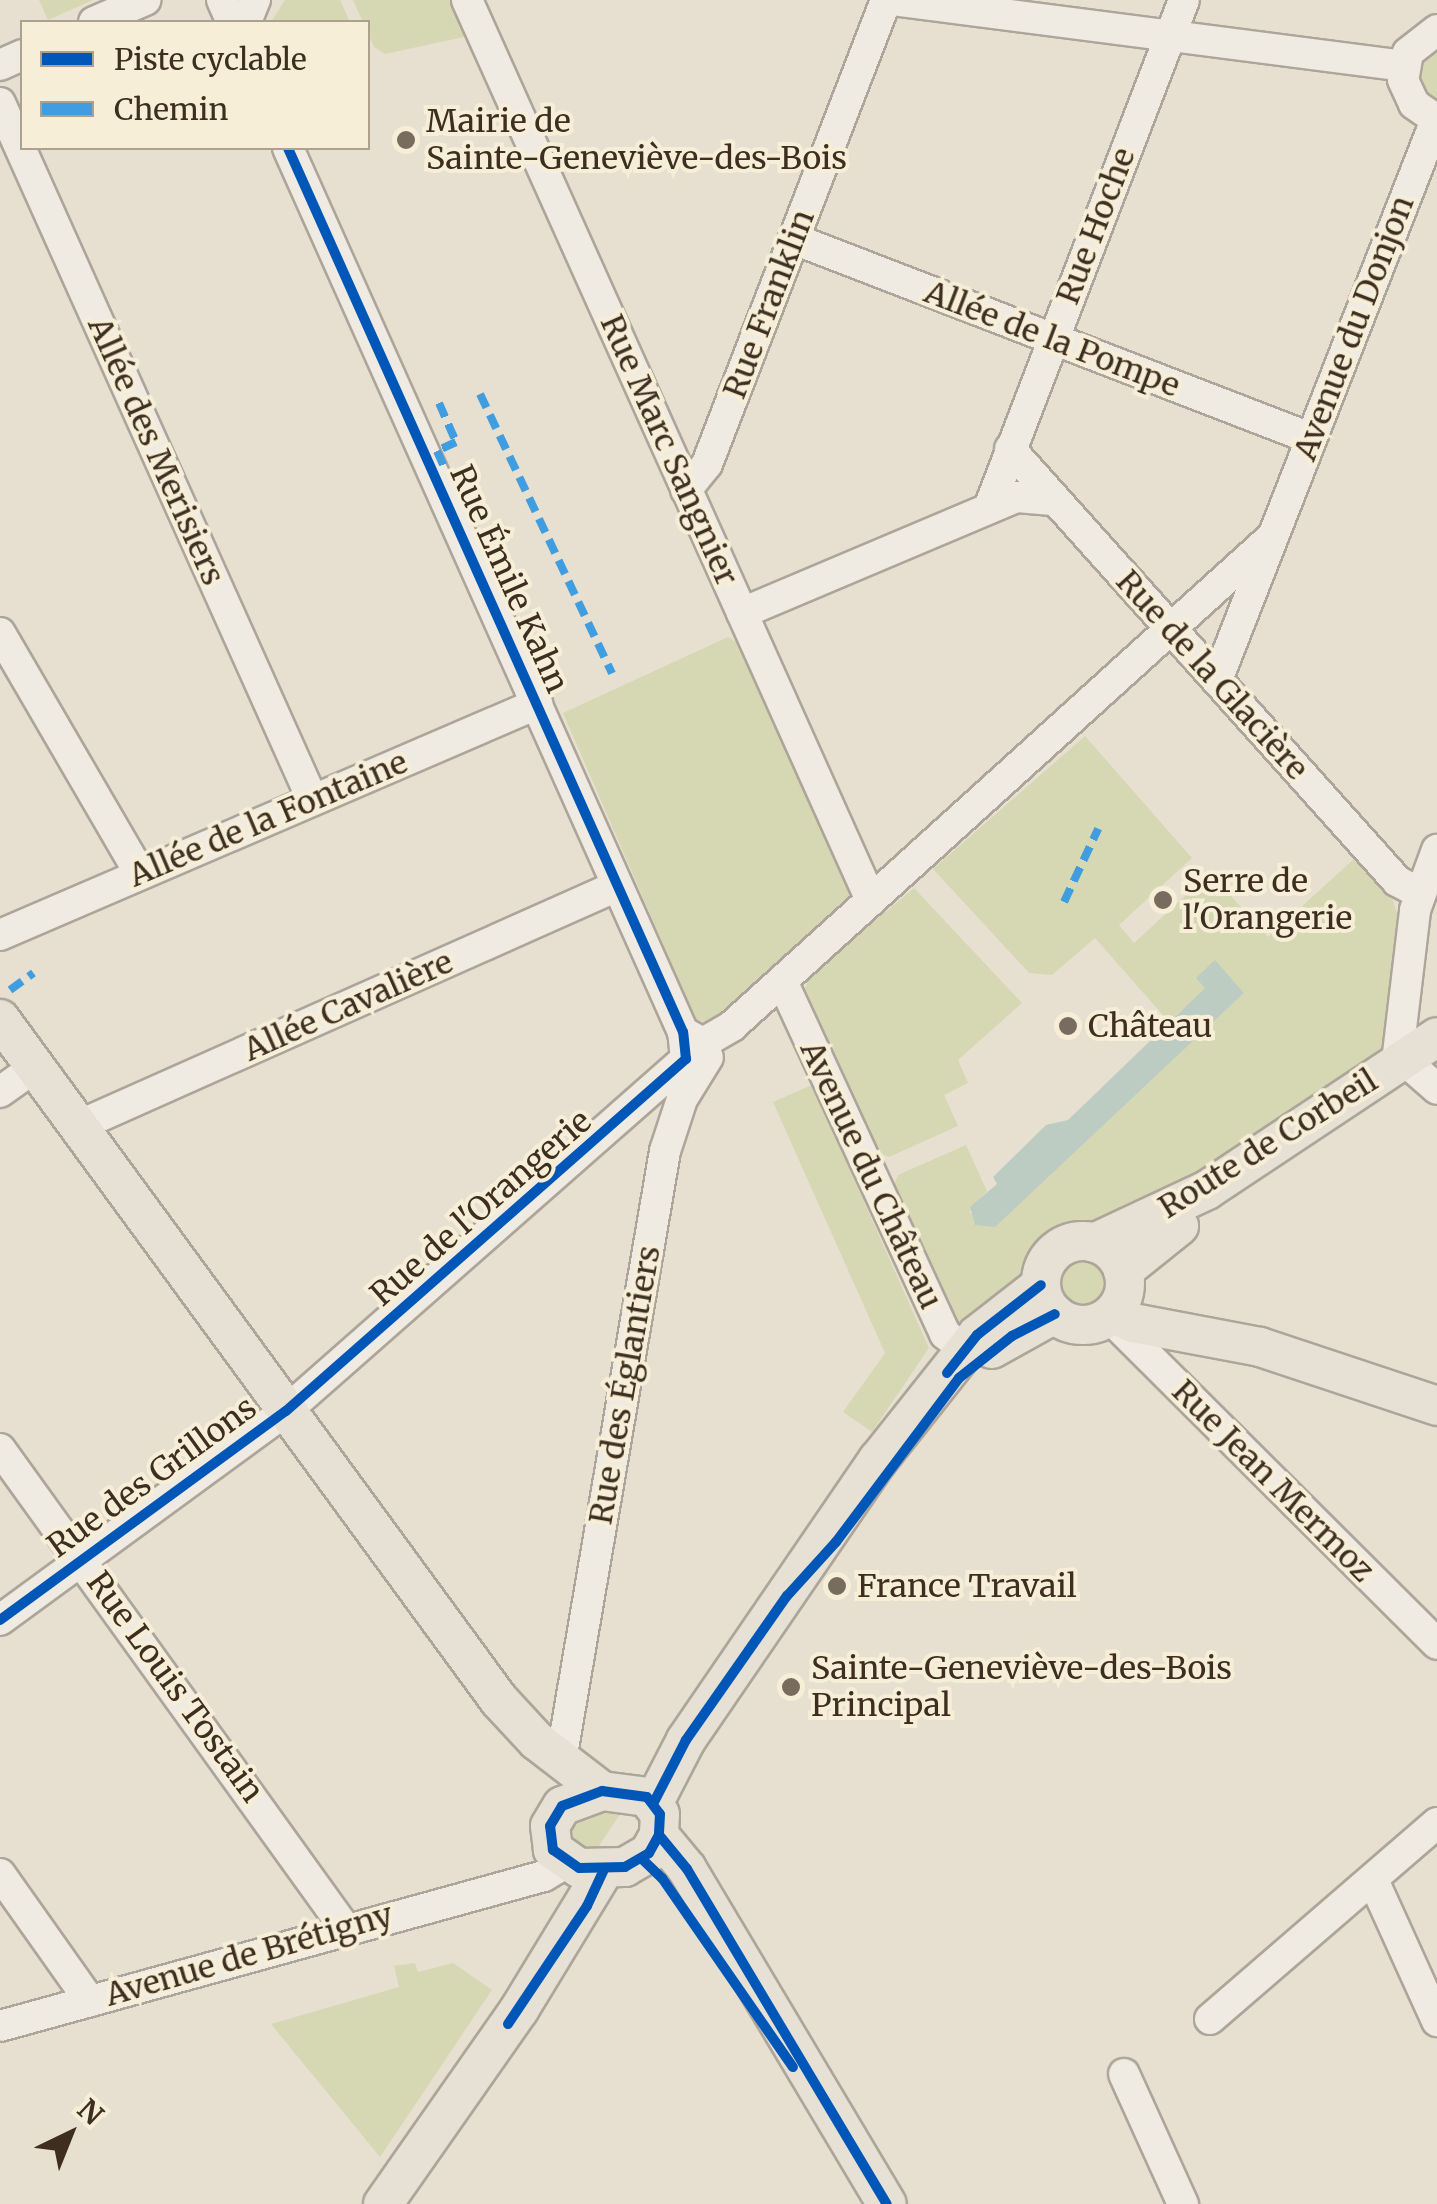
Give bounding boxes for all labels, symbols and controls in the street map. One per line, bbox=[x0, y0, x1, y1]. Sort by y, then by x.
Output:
legend bbox=[20, 20, 370, 150]
text: Piste cyclable bbox=[114, 40, 307, 78]
text: Chemin bbox=[114, 90, 228, 128]
place label: Mairie de Sainte-Geneviève-des-Bois bbox=[426, 103, 847, 178]
marker: Mairie de Sainte-Geneviève-des-Bois bbox=[395, 129, 417, 151]
street label: Rue Hoche bbox=[1049, 142, 1143, 310]
street label: Avenue du Donjon bbox=[1286, 190, 1422, 466]
street label: Rue Franklin bbox=[715, 204, 823, 404]
street label: Allée de la Pompe bbox=[919, 273, 1185, 405]
street label: Rue Marc Sangnier bbox=[592, 309, 746, 591]
street label: Allée des Merisiers bbox=[80, 311, 232, 591]
street label: Rue Émile Kahn bbox=[442, 459, 576, 699]
street label: Rue de la Glacière bbox=[1108, 563, 1316, 787]
street label: Allée de la Fontaine bbox=[123, 743, 413, 895]
place label: Serre de l'Orangerie bbox=[1183, 863, 1352, 938]
marker: Serre de l'Orangerie bbox=[1152, 889, 1174, 911]
street label: Allée Cavalière bbox=[237, 943, 459, 1069]
place label: Château bbox=[1088, 1007, 1212, 1045]
marker: Château bbox=[1057, 1015, 1079, 1037]
street label: Avenue du Château bbox=[792, 1035, 950, 1315]
street label: Route de Corbeil bbox=[1152, 1061, 1384, 1227]
street label: Rue de l'Orangerie bbox=[363, 1102, 599, 1314]
street label: Rue des Églantiers bbox=[582, 1243, 668, 1527]
street label: Rue Jean Mermoz bbox=[1164, 1372, 1382, 1590]
street label: Rue des Grillons bbox=[40, 1388, 264, 1566]
street label: Rue Louis Tostain bbox=[78, 1564, 272, 1810]
place label: France Travail bbox=[857, 1567, 1077, 1605]
marker: France Travail bbox=[826, 1575, 848, 1597]
place label: Sainte-Geneviève-des-Bois Principal bbox=[811, 1650, 1232, 1725]
marker: Sainte-Geneviève-des-Bois Principal bbox=[780, 1676, 802, 1698]
street label: Avenue de Brétigny bbox=[101, 1896, 397, 2014]
north arrow bbox=[20, 2084, 120, 2184]
text: N bbox=[70, 2091, 111, 2133]

